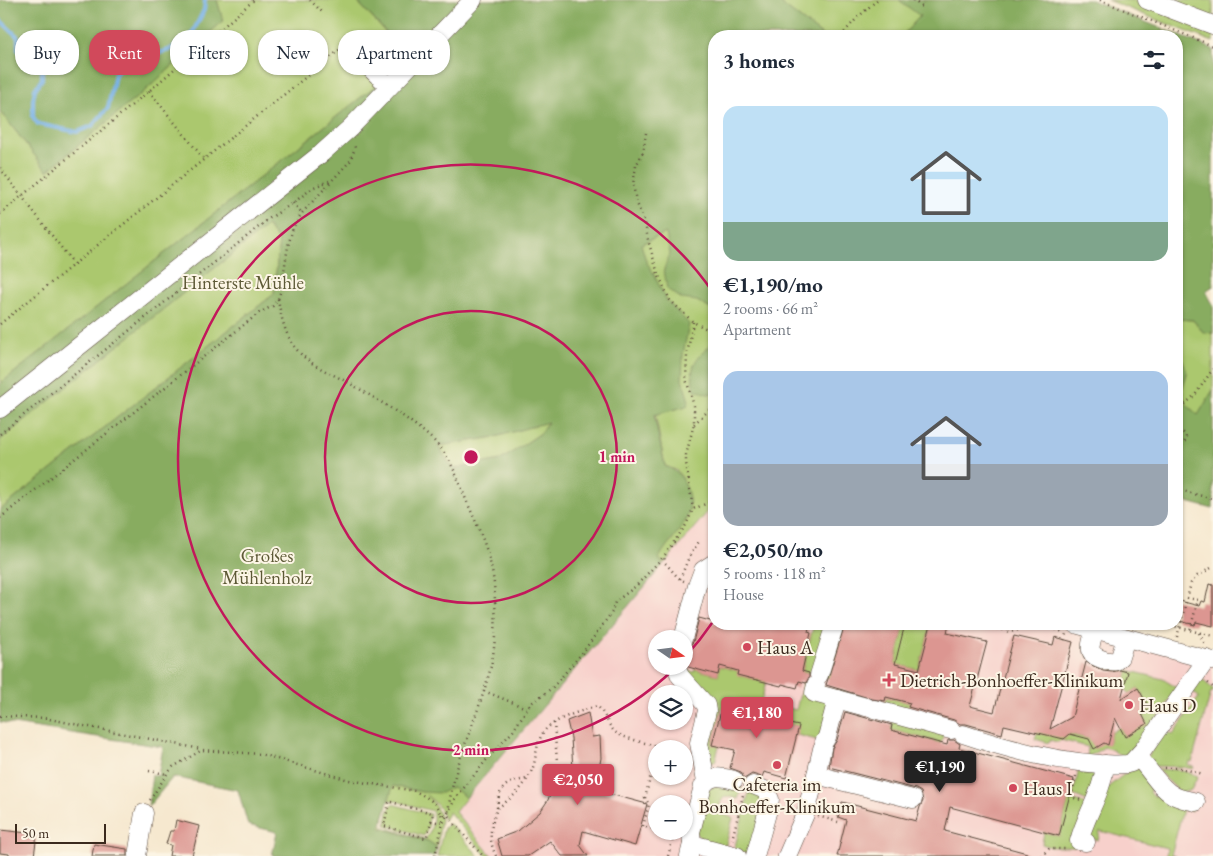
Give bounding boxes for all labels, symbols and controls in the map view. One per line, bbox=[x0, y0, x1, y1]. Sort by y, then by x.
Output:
chip: Buy bbox=[15, 30, 79, 75]
chip: Rent bbox=[89, 30, 160, 75]
chip: Filters bbox=[170, 30, 248, 75]
chip: New bbox=[258, 30, 328, 75]
chip: Apartment bbox=[338, 30, 450, 75]
icon: filters bbox=[1140, 46, 1168, 74]
text: 3 homes bbox=[723, 47, 795, 74]
icon: home bbox=[901, 138, 991, 228]
park label: Hinterste Mühle bbox=[182, 270, 304, 295]
text: €1,190/mo bbox=[723, 271, 823, 298]
text: 2 rooms · 66 m² bbox=[723, 298, 818, 319]
text: Apartment bbox=[723, 319, 791, 340]
icon: home bbox=[901, 403, 991, 493]
text: 1 min bbox=[599, 447, 636, 466]
centre of rings bbox=[462, 448, 480, 466]
text: €2,050/mo bbox=[723, 536, 823, 563]
park label: Großes Mühlenholz bbox=[222, 543, 313, 590]
text: 5 rooms · 118 m² bbox=[723, 563, 826, 584]
text: House bbox=[723, 584, 764, 605]
north arrow bbox=[648, 630, 692, 675]
map controls bbox=[648, 630, 693, 840]
place label: Haus A bbox=[757, 635, 814, 660]
marker: Haus A bbox=[741, 641, 753, 653]
place label: Dietrich-Bonhoeffer-Klinikum bbox=[900, 668, 1123, 693]
marker: Dietrich-Bonhoeffer-Klinikum bbox=[882, 673, 896, 687]
button: layers bbox=[648, 685, 693, 730]
place label: Haus D bbox=[1139, 693, 1196, 718]
pin: €1,180 bbox=[716, 696, 798, 739]
marker: Haus D bbox=[1123, 699, 1135, 711]
text: €1,180 bbox=[732, 702, 782, 723]
text: 2 min bbox=[453, 740, 490, 759]
button: + bbox=[648, 740, 693, 785]
pin: €1,190 bbox=[899, 750, 981, 793]
text: €1,190 bbox=[915, 756, 965, 777]
marker: Cafeteria im Bonhoeffer-Klinikum bbox=[771, 759, 783, 771]
pin: €2,050 bbox=[537, 764, 619, 806]
text: €2,050 bbox=[553, 769, 603, 790]
place label: Cafeteria im Bonhoeffer-Klinikum bbox=[698, 772, 856, 819]
place label: Haus I bbox=[1023, 776, 1073, 801]
marker: Haus I bbox=[1007, 782, 1019, 794]
button: − bbox=[648, 795, 693, 840]
scale bar bbox=[15, 821, 106, 844]
text: 50 m bbox=[22, 824, 49, 842]

